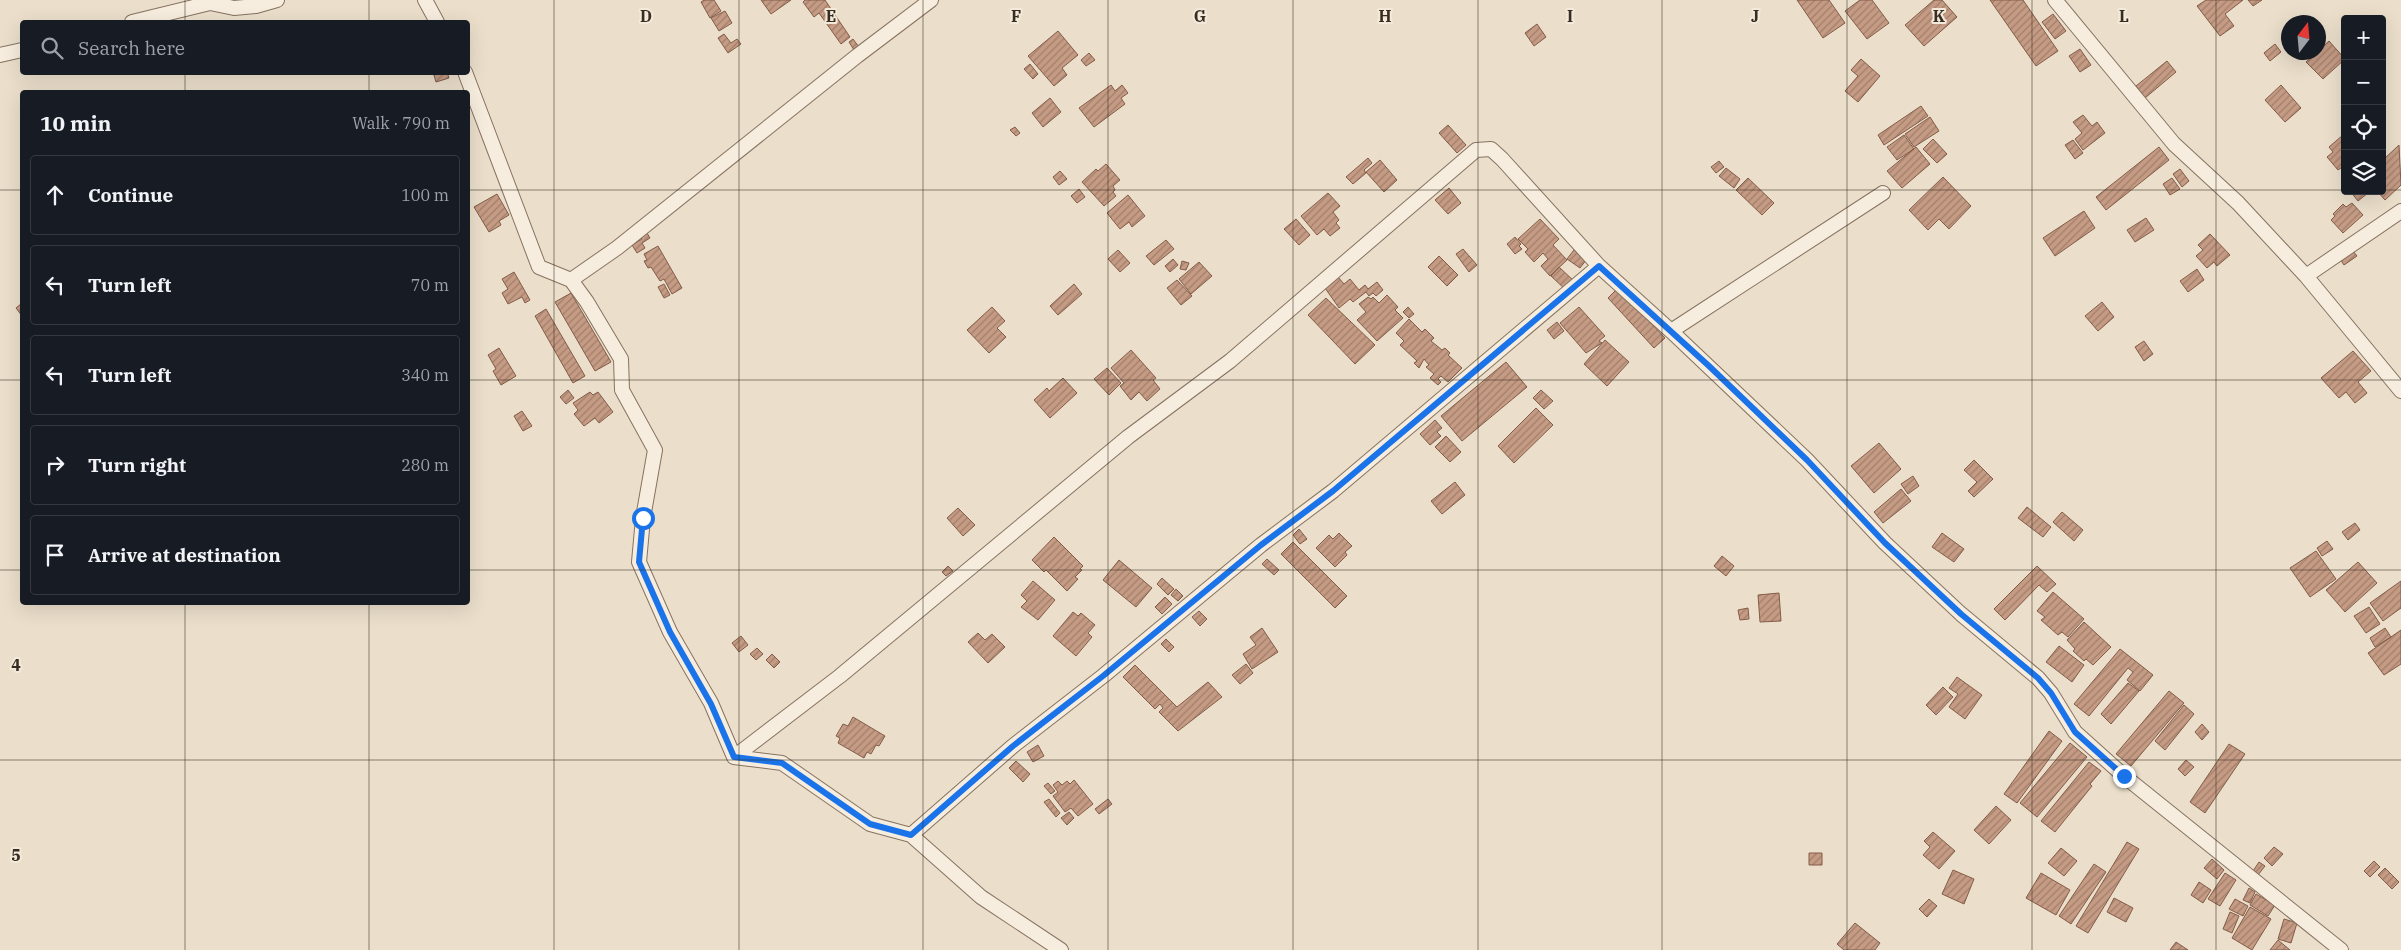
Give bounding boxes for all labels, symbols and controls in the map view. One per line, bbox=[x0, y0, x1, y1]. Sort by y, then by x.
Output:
text: D bbox=[640, 6, 652, 26]
text: E bbox=[826, 6, 836, 26]
text: F bbox=[1011, 6, 1021, 26]
text: G bbox=[1194, 6, 1206, 26]
text: H bbox=[1379, 6, 1392, 26]
text: I bbox=[1567, 6, 1573, 26]
text: J bbox=[1751, 6, 1759, 26]
text: K bbox=[1933, 6, 1946, 26]
text: L bbox=[2119, 6, 2129, 26]
north arrow bbox=[2281, 15, 2326, 60]
map controls bbox=[2341, 15, 2386, 195]
button: + bbox=[2341, 15, 2386, 60]
search box bbox=[20, 20, 470, 75]
icon: search bbox=[38, 34, 66, 62]
text: Search here bbox=[78, 36, 185, 60]
button: − bbox=[2341, 60, 2386, 105]
button: locate bbox=[2341, 105, 2386, 150]
text: 10 min bbox=[40, 109, 111, 137]
text: Walk · 790 m bbox=[352, 113, 450, 133]
button: layers bbox=[2341, 150, 2386, 195]
icon: ahead bbox=[41, 181, 69, 209]
text: Continue bbox=[88, 183, 173, 207]
text: 100 m bbox=[401, 185, 449, 205]
icon: left bbox=[41, 271, 69, 299]
text: Turn left bbox=[88, 273, 171, 297]
text: 70 m bbox=[411, 275, 449, 295]
icon: left bbox=[41, 361, 69, 389]
text: Turn left bbox=[88, 363, 171, 387]
text: 340 m bbox=[401, 365, 449, 385]
icon: right bbox=[41, 451, 69, 479]
text: Turn right bbox=[88, 453, 186, 477]
text: 280 m bbox=[401, 455, 449, 475]
route start bbox=[632, 507, 655, 530]
icon: arrive bbox=[41, 541, 69, 569]
text: Arrive at destination bbox=[88, 543, 281, 567]
text: 4 bbox=[11, 655, 21, 675]
route end bbox=[2113, 765, 2136, 788]
text: 5 bbox=[11, 845, 21, 865]

